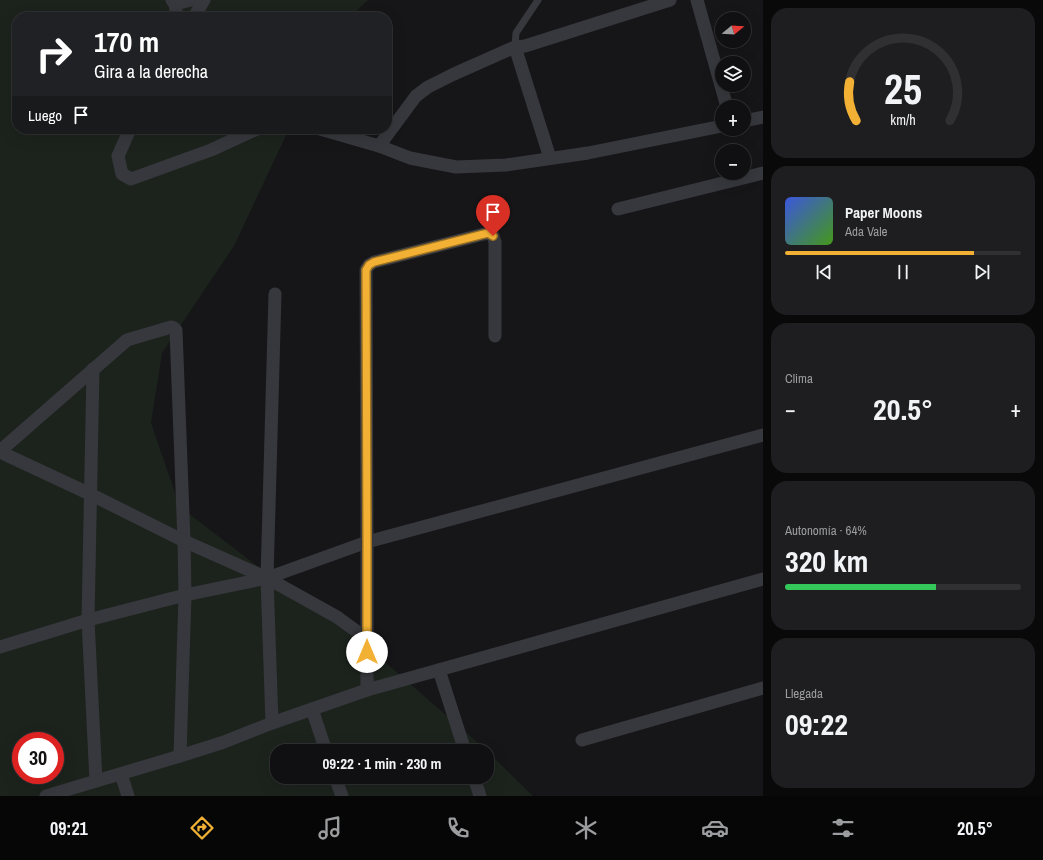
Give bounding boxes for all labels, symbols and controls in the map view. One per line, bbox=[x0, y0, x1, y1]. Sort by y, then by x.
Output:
north arrow bbox=[715, 12, 751, 48]
map controls bbox=[715, 12, 751, 180]
text: 170 m bbox=[94, 23, 159, 61]
icon: right bbox=[28, 28, 80, 80]
button: layers bbox=[715, 56, 751, 92]
text: Gira a la derecha bbox=[94, 59, 208, 84]
text: 25 bbox=[884, 61, 922, 117]
button: + bbox=[715, 100, 751, 136]
icon: arrive bbox=[70, 104, 92, 126]
text: Luego bbox=[28, 105, 62, 126]
text: km/h bbox=[890, 109, 916, 128]
button: − bbox=[715, 144, 751, 180]
pin bbox=[476, 195, 510, 236]
icon: arrive bbox=[482, 201, 504, 223]
text: Paper Moons bbox=[845, 202, 922, 223]
text: Ada Vale bbox=[845, 223, 887, 240]
icon: previous bbox=[813, 261, 835, 283]
icon: pause bbox=[892, 261, 914, 283]
icon: next bbox=[971, 261, 993, 283]
text: Clima bbox=[785, 370, 813, 387]
text: 20.5° bbox=[873, 389, 933, 429]
text: − bbox=[785, 394, 796, 424]
text: + bbox=[1010, 394, 1021, 424]
text: Autonomía · 64% bbox=[785, 522, 867, 539]
text: 320 km bbox=[785, 541, 868, 581]
position arrow bbox=[346, 631, 388, 673]
text: Llegada bbox=[785, 685, 823, 702]
text: 09:22 bbox=[785, 704, 848, 744]
speed limit sign: 30 bbox=[12, 732, 64, 784]
text: 09:22 · 1 min · 230 m bbox=[323, 753, 441, 774]
icon: directions bbox=[188, 814, 216, 842]
icon: music bbox=[316, 814, 344, 842]
icon: phone bbox=[444, 814, 472, 842]
icon: climate bbox=[572, 814, 600, 842]
icon: car bbox=[701, 814, 729, 842]
icon: filters bbox=[829, 814, 857, 842]
text: 09:21 bbox=[50, 816, 88, 841]
text: 20.5° bbox=[957, 816, 993, 841]

